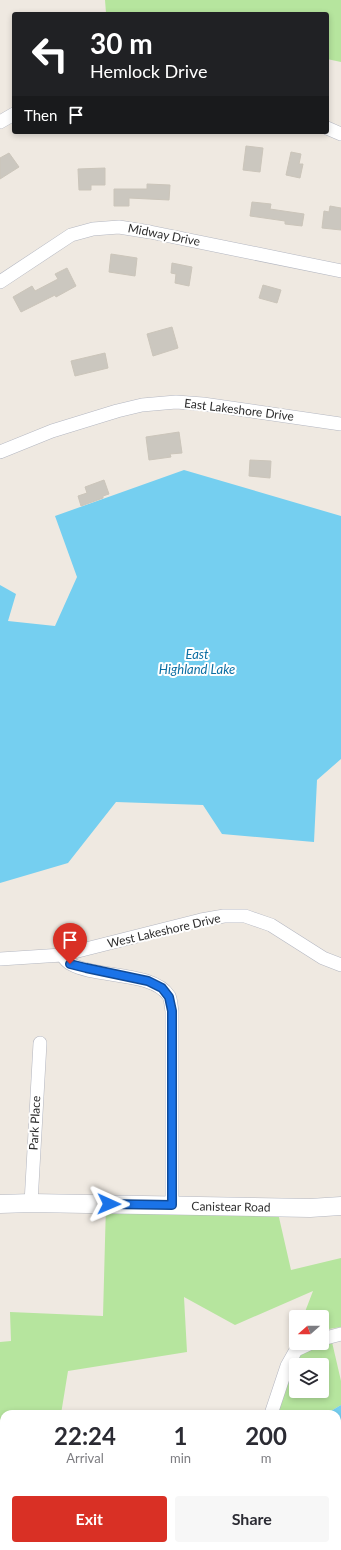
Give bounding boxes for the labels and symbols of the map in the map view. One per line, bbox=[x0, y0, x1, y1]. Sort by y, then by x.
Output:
street label: Midway Drive bbox=[127, 220, 202, 249]
street label: East Lakeshore Drive bbox=[183, 395, 295, 424]
water label: East Highland Lake bbox=[159, 646, 235, 677]
street label: West Lakeshore Drive bbox=[106, 910, 222, 951]
pin bbox=[53, 923, 87, 964]
street label: Park Place bbox=[26, 1095, 43, 1151]
position arrow bbox=[88, 1183, 130, 1225]
street label: Canistear Road bbox=[191, 1198, 271, 1215]
north arrow bbox=[289, 1310, 329, 1350]

